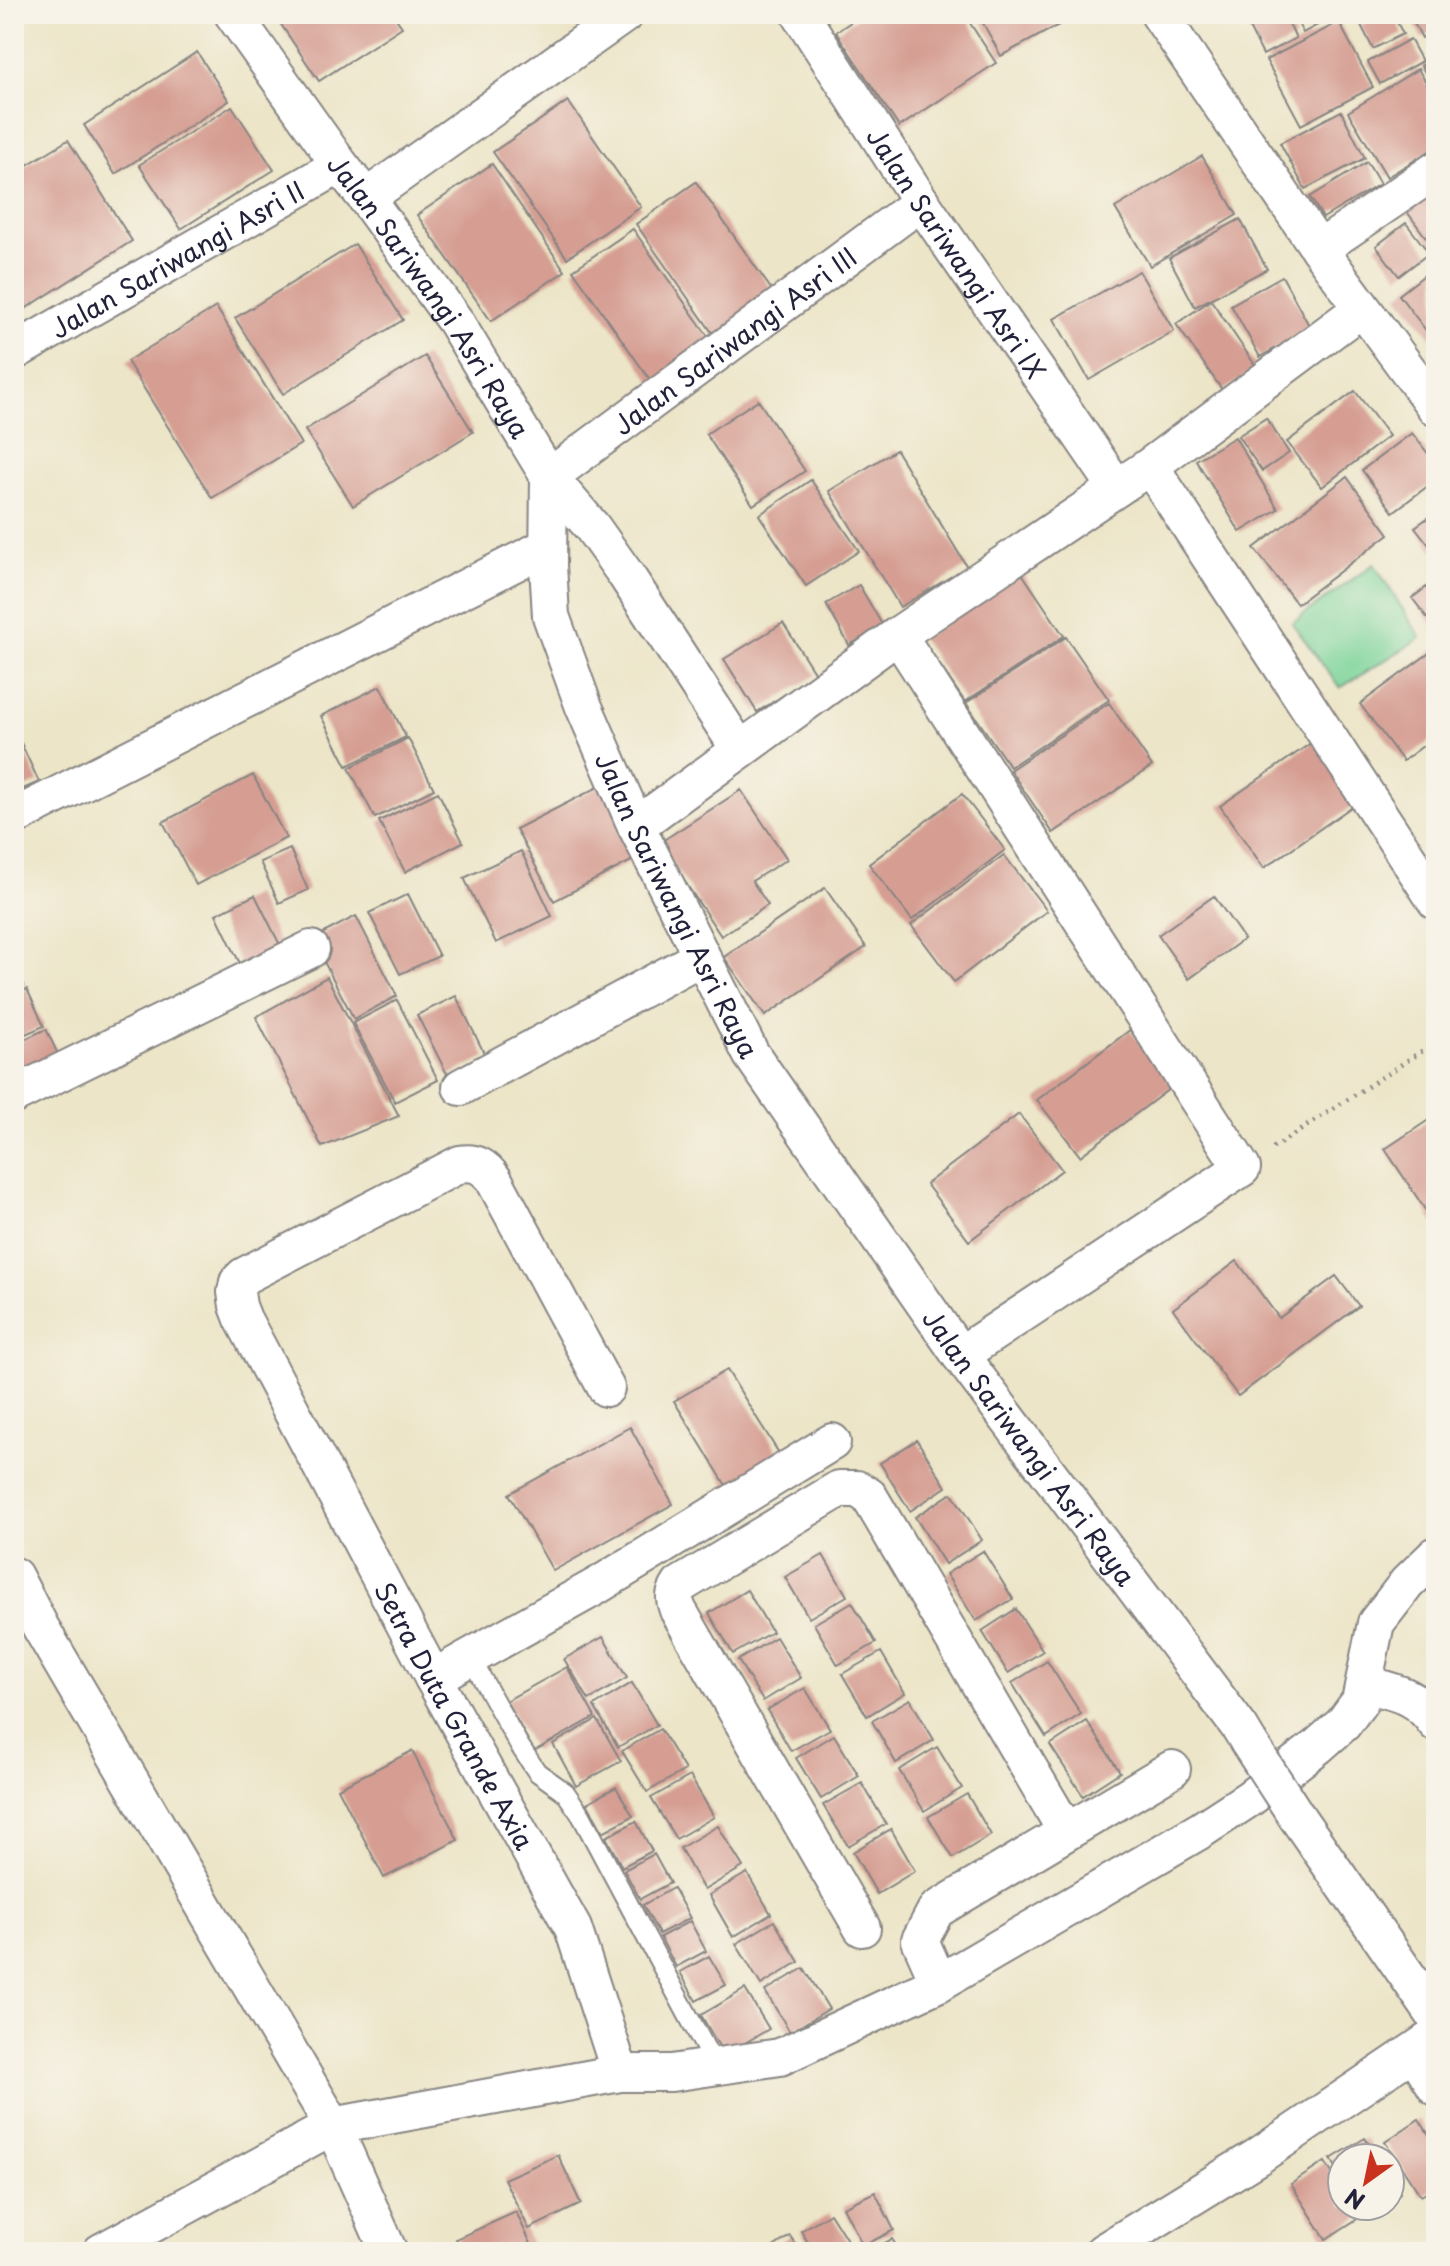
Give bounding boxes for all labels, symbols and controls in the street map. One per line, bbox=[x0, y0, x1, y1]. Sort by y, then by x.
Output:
street label: Jalan Sariwangi Asri IX bbox=[858, 119, 1056, 387]
street label: Jalan Sariwangi Asri Raya bbox=[319, 146, 541, 446]
street label: Jalan Sariwangi Asri II bbox=[43, 170, 311, 347]
street label: Jalan Sariwangi Asri III bbox=[604, 237, 864, 443]
street label: Jalan Sariwangi Asri Raya bbox=[587, 746, 770, 1065]
street label: Jalan Sariwangi Asri Raya bbox=[914, 1301, 1146, 1594]
street label: Setra Duta Grande Axia bbox=[366, 1574, 545, 1856]
north arrow bbox=[1326, 2142, 1406, 2222]
text: N bbox=[1338, 2181, 1371, 2219]

